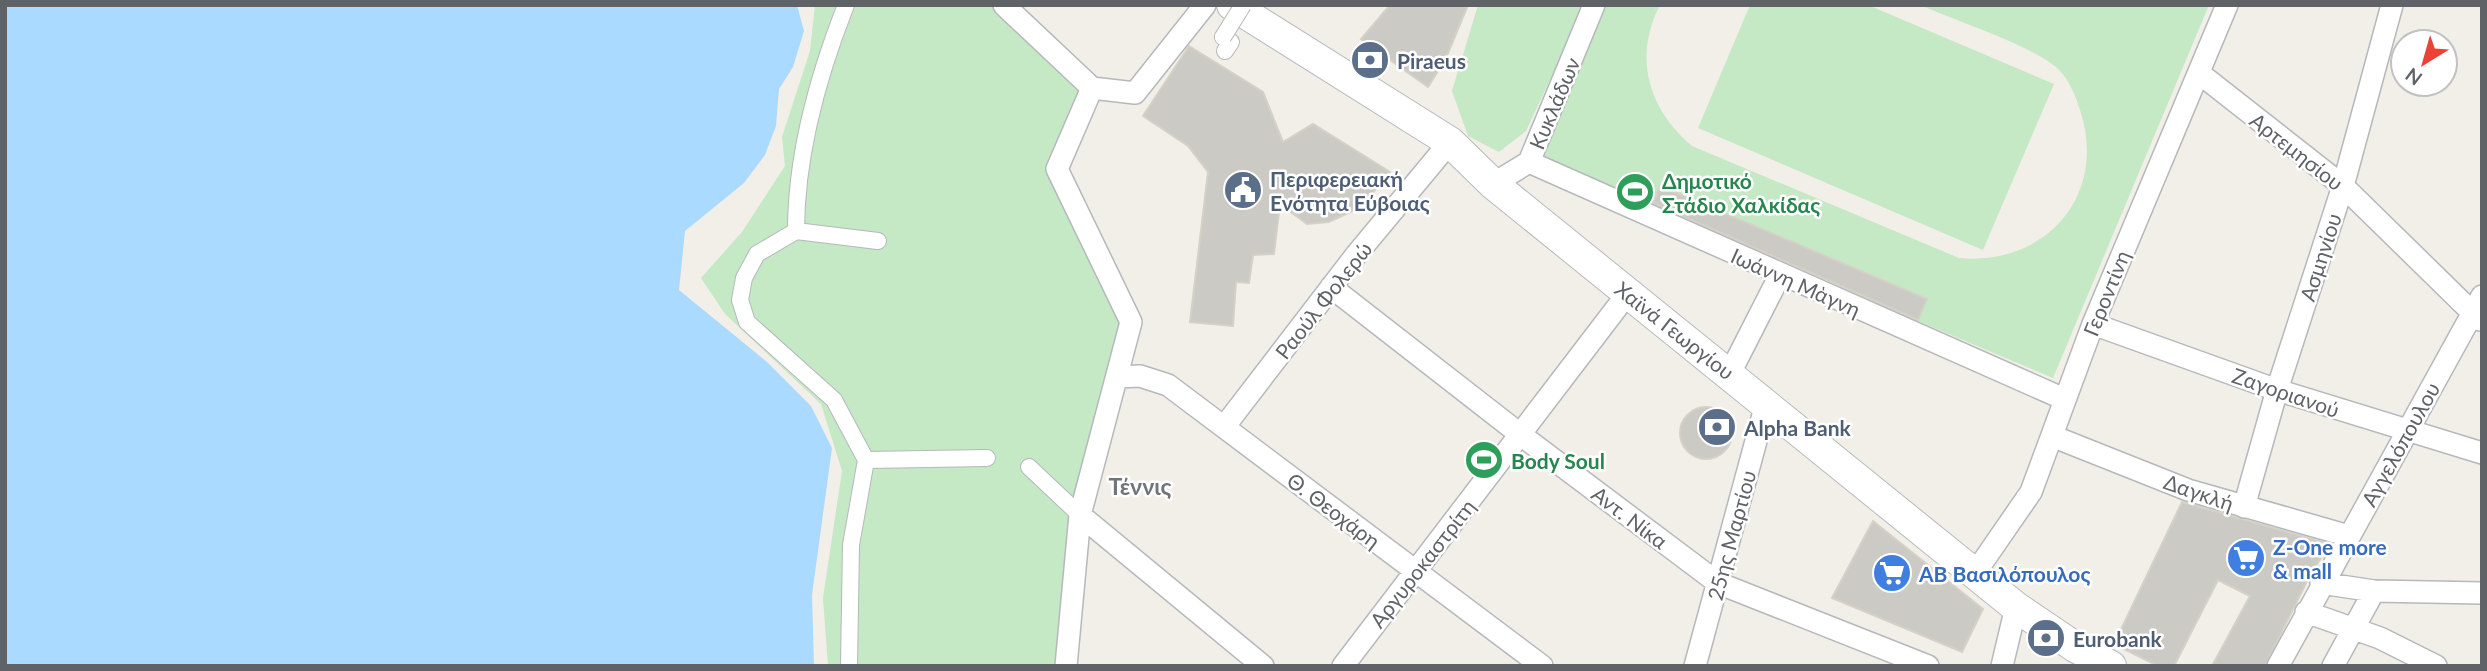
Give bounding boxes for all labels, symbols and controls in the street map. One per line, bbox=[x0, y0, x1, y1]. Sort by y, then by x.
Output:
north arrow bbox=[2389, 28, 2459, 98]
bank icon: Piraeus bbox=[1349, 39, 1391, 81]
place label: Piraeus bbox=[1397, 48, 1466, 73]
street label: Κυκλάδων bbox=[1523, 53, 1585, 153]
text: N bbox=[2401, 63, 2426, 91]
street label: Αρτεμησίου bbox=[2246, 107, 2348, 195]
place label: Περιφερειακή Ενότητα Εύβοιας bbox=[1270, 166, 1430, 215]
place label: Δημοτικό Στάδιο Χαλκίδας bbox=[1662, 168, 1820, 217]
public building icon: Περιφερειακή Ενότητα Εύβοιας bbox=[1222, 169, 1264, 211]
sports icon: Δημοτικό Στάδιο Χαλκίδας bbox=[1614, 171, 1656, 213]
street label: Ασμηνίου bbox=[2294, 210, 2346, 304]
street label: Ραούλ Φολερώ bbox=[1270, 237, 1376, 363]
street label: Ιωάννη Μὰγνη bbox=[1727, 242, 1865, 322]
street label: Γεροντίνη bbox=[2078, 247, 2134, 339]
street label: Χαϊνά Γεωργίου bbox=[1610, 276, 1740, 384]
street label: Ζαγοριανού bbox=[2229, 362, 2343, 422]
street label: Αγγελόπουλου bbox=[2356, 378, 2444, 510]
bank icon: Alpha Bank bbox=[1696, 406, 1738, 448]
place label: Alpha Bank bbox=[1743, 415, 1851, 440]
sports icon: Body Soul bbox=[1463, 439, 1505, 481]
place label: Body Soul bbox=[1511, 448, 1605, 473]
street label: Θ. Θεοχάρη bbox=[1283, 467, 1385, 553]
street label: 25ης Μαρτίου bbox=[1702, 467, 1760, 603]
street label: Δαγκλή bbox=[2161, 468, 2237, 516]
district label: Τέννις bbox=[1109, 472, 1172, 500]
street label: Αντ. Νίκα bbox=[1587, 480, 1673, 554]
street label: Αργυροκαστρίτη bbox=[1364, 494, 1480, 632]
place label: Z-One more & mall bbox=[2273, 534, 2387, 583]
supermarket icon: Z-One more & mall bbox=[2225, 537, 2267, 579]
supermarket icon: ΑΒ Βασιλόπουλος bbox=[1871, 552, 1913, 594]
place label: ΑΒ Βασιλόπουλος bbox=[1918, 561, 2090, 586]
bank icon: Eurobank bbox=[2025, 617, 2067, 659]
place label: Eurobank bbox=[2073, 626, 2163, 651]

